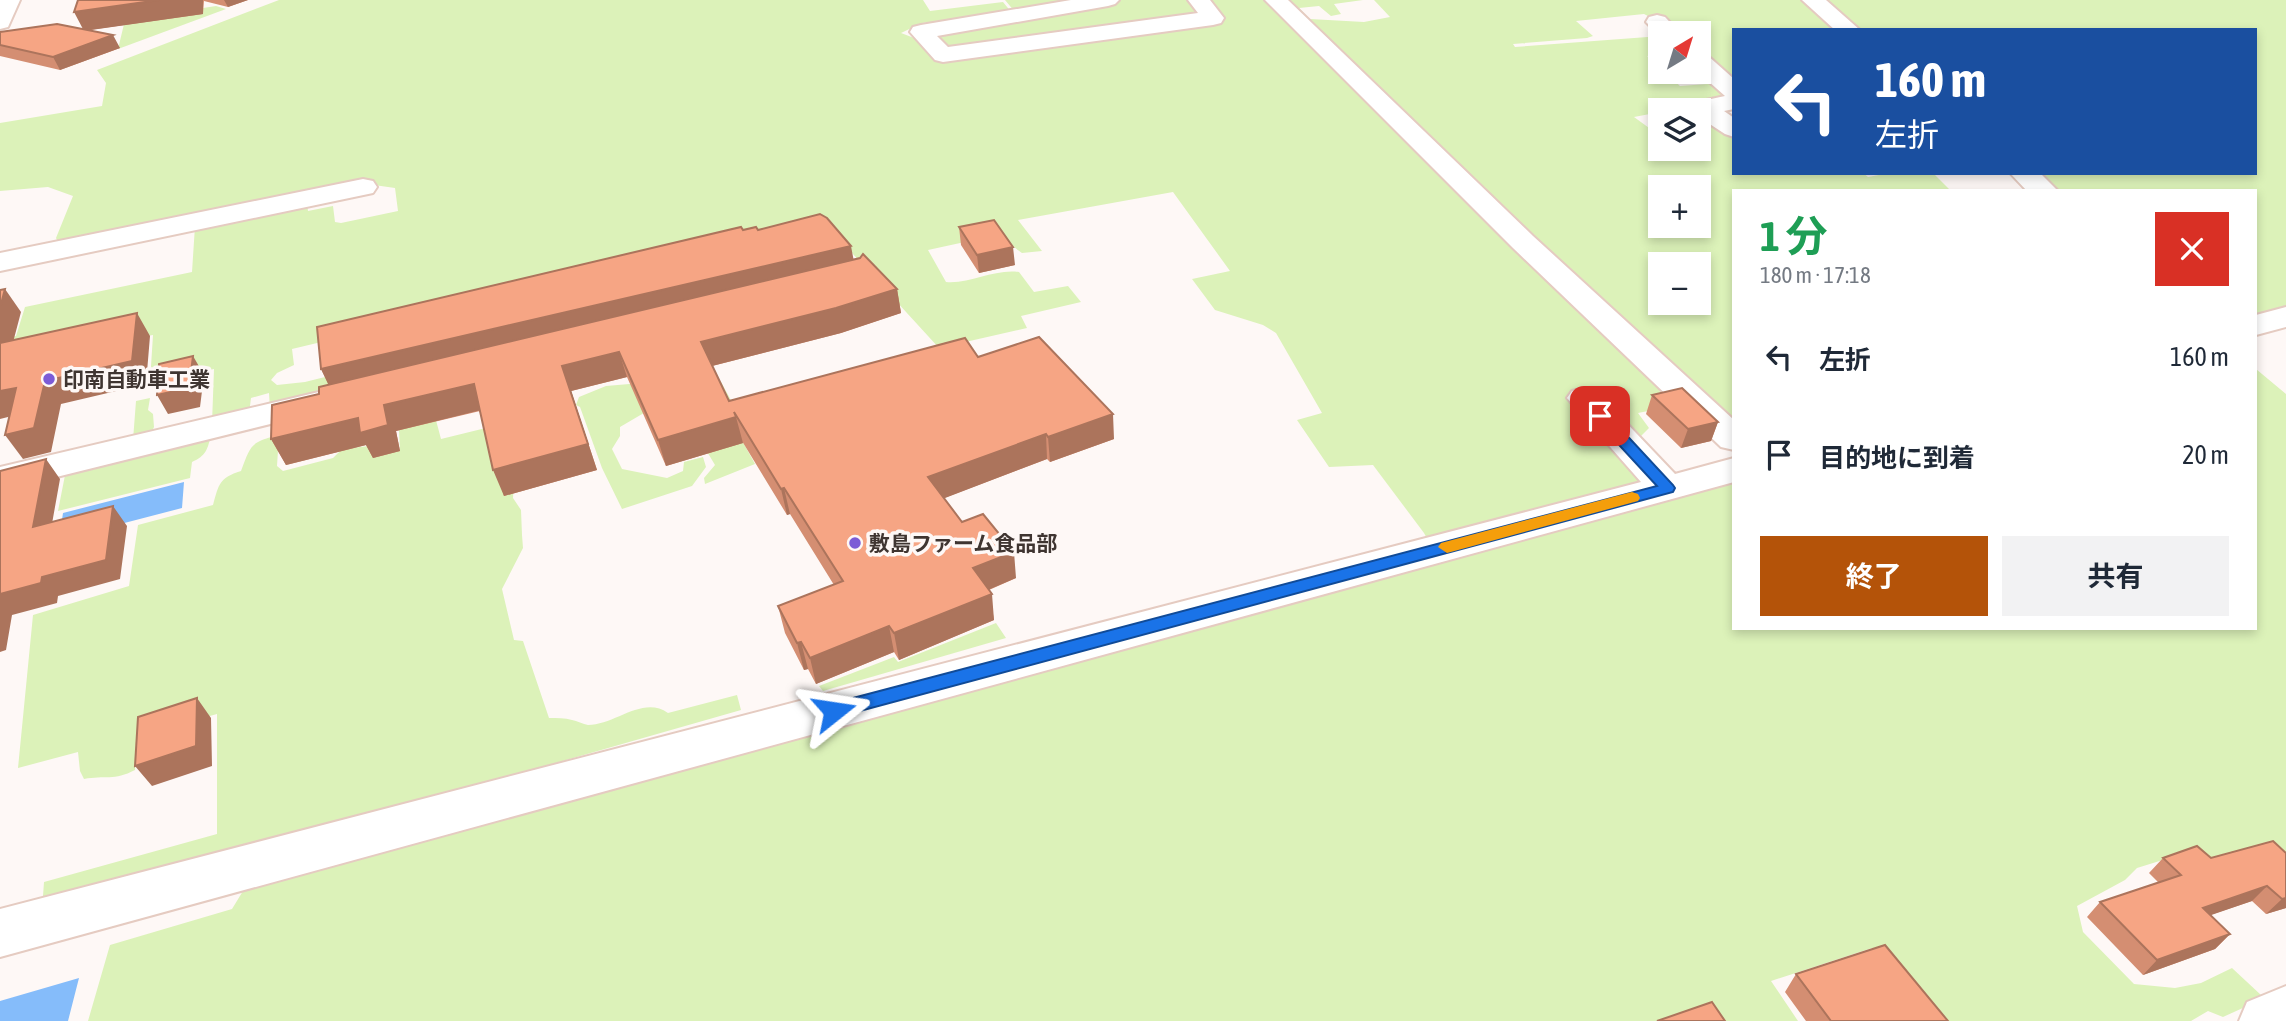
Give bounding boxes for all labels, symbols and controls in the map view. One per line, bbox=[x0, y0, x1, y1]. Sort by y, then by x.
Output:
north arrow bbox=[1648, 21, 1712, 84]
map controls bbox=[1648, 21, 1711, 315]
text: 160 m bbox=[1875, 51, 1986, 107]
icon: left bbox=[1760, 56, 1851, 147]
button: layers bbox=[1648, 98, 1711, 161]
text: 左折 bbox=[1875, 116, 1939, 153]
button: + bbox=[1648, 175, 1711, 238]
text: 1 分 bbox=[1760, 212, 1828, 260]
button: close bbox=[2155, 212, 2229, 286]
button: − bbox=[1648, 252, 1711, 315]
text: 180 m · 17:18 bbox=[1760, 262, 1871, 288]
icon: left bbox=[1760, 338, 1798, 376]
text: 160 m bbox=[2170, 342, 2229, 372]
text: 左折 bbox=[1819, 345, 1871, 375]
place label: 印南自動車工業 bbox=[63, 367, 210, 391]
marker: 印南自動車工業 bbox=[41, 371, 57, 387]
pin bbox=[1570, 386, 1630, 446]
icon: arrive bbox=[1581, 397, 1619, 435]
icon: arrive bbox=[1760, 436, 1798, 474]
text: 20 m bbox=[2182, 440, 2229, 470]
text: 目的地に到着 bbox=[1819, 443, 1975, 473]
place label: 敷島ファーム食品部 bbox=[869, 531, 1057, 555]
marker: 敷島ファーム食品部 bbox=[847, 535, 863, 551]
button: 終了 bbox=[1760, 536, 1988, 616]
button: 共有 bbox=[2002, 536, 2229, 616]
position arrow bbox=[797, 674, 871, 748]

